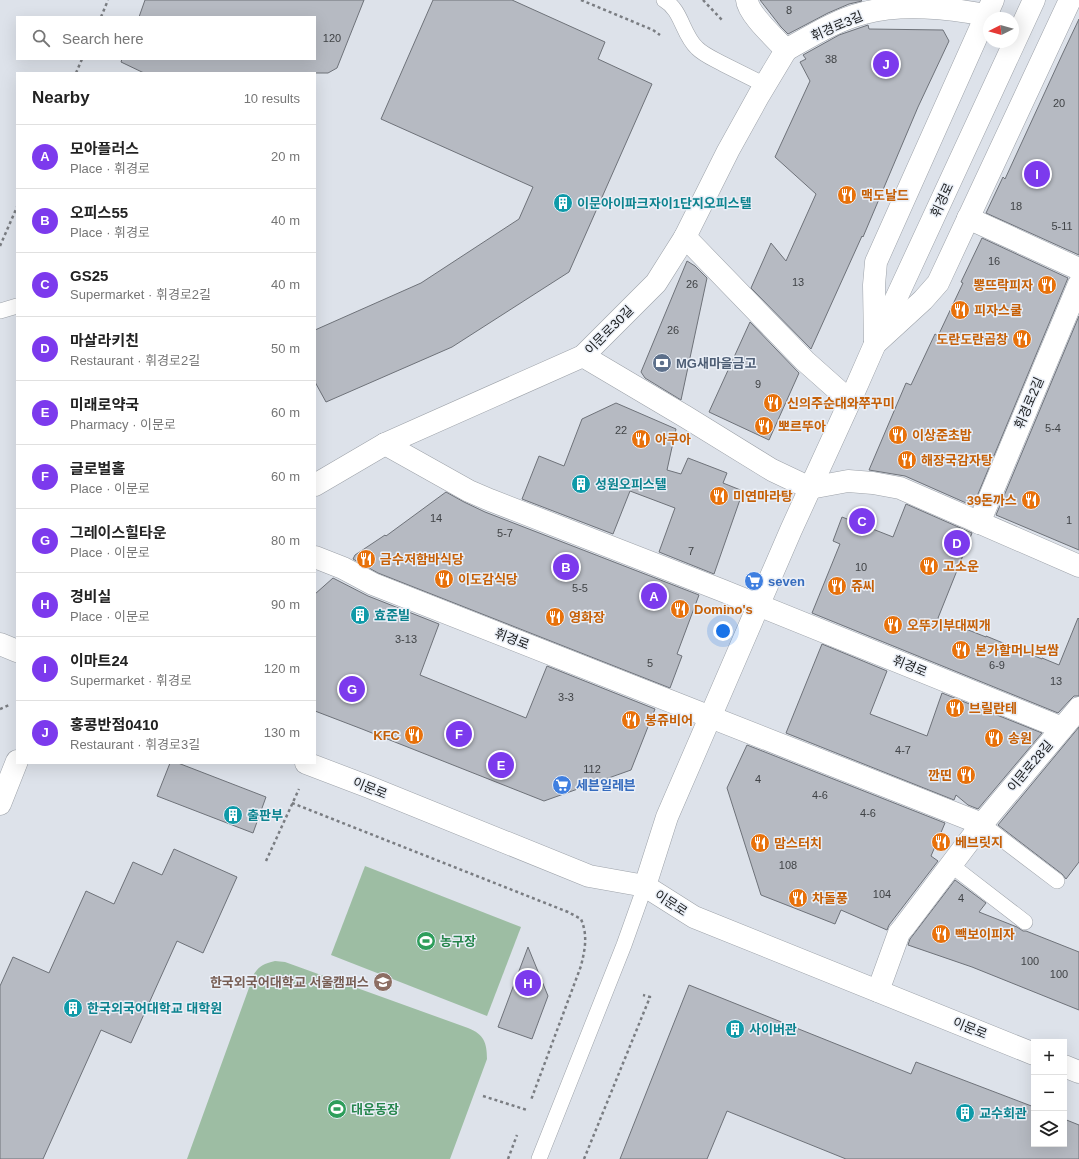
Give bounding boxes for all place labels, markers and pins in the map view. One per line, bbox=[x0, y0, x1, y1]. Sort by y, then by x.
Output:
pin: J bbox=[873, 49, 899, 79]
pin: I bbox=[1024, 159, 1050, 189]
restaurant icon: 맥도날드 bbox=[836, 184, 858, 206]
place label: 맥도날드 bbox=[861, 188, 909, 203]
building icon: 이문아이파크자이1단지오피스텔 bbox=[552, 192, 574, 214]
place label: 이문아이파크자이1단지오피스텔 bbox=[577, 196, 752, 211]
restaurant icon: 뽕뜨락피자 bbox=[1036, 274, 1058, 296]
place label: 뽕뜨락피자 bbox=[973, 278, 1033, 293]
restaurant icon: 피자스쿨 bbox=[949, 299, 971, 321]
place label: 피자스쿨 bbox=[974, 303, 1022, 318]
restaurant icon: 도란도란곱창 bbox=[1011, 328, 1033, 350]
place label: 도란도란곱창 bbox=[936, 332, 1008, 347]
bank icon: MG새마을금고 bbox=[651, 352, 673, 374]
place label: MG새마을금고 bbox=[676, 356, 757, 371]
restaurant icon: 신의주순대와쭈꾸미 bbox=[762, 392, 784, 414]
place label: 신의주순대와쭈꾸미 bbox=[787, 396, 895, 411]
restaurant icon: 뽀르뚜아 bbox=[753, 415, 775, 437]
place label: 뽀르뚜아 bbox=[778, 419, 826, 434]
restaurant icon: 이상준초밥 bbox=[887, 424, 909, 446]
restaurant icon: 아쿠아 bbox=[630, 428, 652, 450]
place label: 이상준초밥 bbox=[912, 428, 972, 443]
place label: 아쿠아 bbox=[655, 432, 691, 447]
restaurant icon: 해장국감자탕 bbox=[896, 449, 918, 471]
place label: 해장국감자탕 bbox=[921, 453, 993, 468]
building icon: 성원오피스텔 bbox=[570, 473, 592, 495]
place label: 성원오피스텔 bbox=[595, 477, 667, 492]
restaurant icon: 미연마라탕 bbox=[708, 485, 730, 507]
place label: 미연마라탕 bbox=[733, 489, 793, 504]
restaurant icon: 39돈까스 bbox=[1020, 489, 1042, 511]
place label: 39돈까스 bbox=[967, 493, 1017, 508]
pin: C bbox=[849, 506, 875, 536]
pin: D bbox=[944, 528, 970, 558]
restaurant icon: 금수저함바식당 bbox=[355, 548, 377, 570]
place label: 금수저함바식당 bbox=[380, 552, 464, 567]
pin: B bbox=[553, 552, 579, 582]
restaurant icon: 고소운 bbox=[918, 555, 940, 577]
place label: 고소운 bbox=[943, 559, 979, 574]
restaurant icon: 이도감식당 bbox=[433, 568, 455, 590]
supermarket icon: seven bbox=[743, 570, 765, 592]
place label: 이도감식당 bbox=[458, 572, 518, 587]
place label: seven bbox=[768, 574, 805, 589]
restaurant icon: 쥬씨 bbox=[826, 575, 848, 597]
place label: 쥬씨 bbox=[851, 579, 875, 594]
pin: A bbox=[641, 581, 667, 611]
restaurant icon: Domino's bbox=[669, 598, 691, 620]
place label: Domino's bbox=[694, 602, 753, 617]
building icon: 효준빌 bbox=[349, 604, 371, 626]
restaurant icon: 영화장 bbox=[544, 606, 566, 628]
place label: 효준빌 bbox=[374, 608, 410, 623]
place label: 영화장 bbox=[569, 610, 605, 625]
restaurant icon: 오뚜기부대찌개 bbox=[882, 614, 904, 636]
place label: 오뚜기부대찌개 bbox=[907, 618, 991, 633]
restaurant icon: 본가할머니보쌈 bbox=[950, 639, 972, 661]
place label: 본가할머니보쌈 bbox=[975, 643, 1059, 658]
pin: G bbox=[339, 674, 365, 704]
restaurant icon: 브릴란테 bbox=[944, 697, 966, 719]
place label: 브릴란테 bbox=[969, 701, 1017, 716]
restaurant icon: 봉쥬비어 bbox=[620, 709, 642, 731]
place label: 봉쥬비어 bbox=[645, 713, 693, 728]
pin: F bbox=[446, 719, 472, 749]
restaurant icon: KFC bbox=[403, 724, 425, 746]
restaurant icon: 송원 bbox=[983, 727, 1005, 749]
place label: KFC bbox=[373, 728, 401, 743]
place label: 송원 bbox=[1008, 731, 1032, 746]
pin: E bbox=[488, 750, 514, 780]
restaurant icon: 깐띤 bbox=[955, 764, 977, 786]
place label: 깐띤 bbox=[928, 768, 952, 783]
supermarket icon: 세븐일레븐 bbox=[551, 774, 573, 796]
place label: 세븐일레븐 bbox=[576, 778, 636, 793]
building icon: 출판부 bbox=[222, 804, 244, 826]
place label: 출판부 bbox=[247, 808, 283, 823]
restaurant icon: 베브릿지 bbox=[930, 831, 952, 853]
restaurant icon: 맘스터치 bbox=[749, 832, 771, 854]
place label: 베브릿지 bbox=[955, 835, 1003, 850]
place label: 맘스터치 bbox=[774, 836, 822, 851]
restaurant icon: 차돌풍 bbox=[787, 887, 809, 909]
place label: 차돌풍 bbox=[812, 891, 848, 906]
restaurant icon: 빽보이피자 bbox=[930, 923, 952, 945]
place label: 빽보이피자 bbox=[955, 927, 1015, 942]
sports icon: 농구장 bbox=[415, 930, 437, 952]
place label: 농구장 bbox=[440, 934, 476, 949]
pin: H bbox=[515, 968, 541, 998]
school or university icon: 한국외국어대학교 서울캠퍼스 bbox=[372, 971, 394, 993]
place label: 한국외국어대학교 서울캠퍼스 bbox=[210, 975, 369, 990]
building icon: 한국외국어대학교 대학원 bbox=[62, 997, 84, 1019]
place label: 한국외국어대학교 대학원 bbox=[87, 1001, 222, 1016]
building icon: 사이버관 bbox=[724, 1018, 746, 1040]
place label: 사이버관 bbox=[749, 1022, 797, 1037]
sports icon: 대운동장 bbox=[326, 1098, 348, 1120]
place label: 대운동장 bbox=[351, 1102, 399, 1117]
building icon: 교수회관 bbox=[954, 1102, 976, 1124]
place label: 교수회관 bbox=[979, 1106, 1027, 1121]

